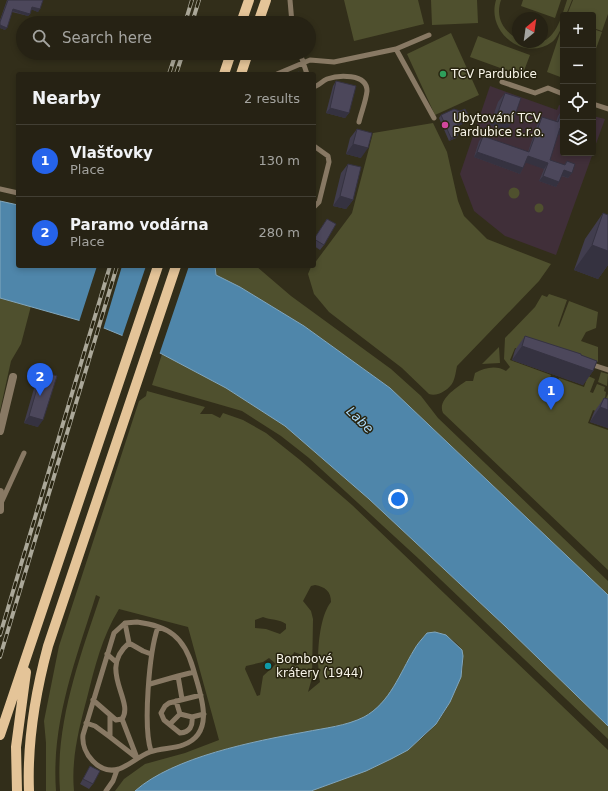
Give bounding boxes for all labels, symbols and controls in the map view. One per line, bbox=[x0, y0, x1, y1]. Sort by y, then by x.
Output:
north arrow bbox=[512, 12, 548, 48]
map controls bbox=[560, 12, 596, 156]
button: + bbox=[560, 12, 596, 48]
search box bbox=[16, 16, 316, 60]
icon: search bbox=[30, 27, 52, 49]
text: Search here bbox=[62, 29, 152, 47]
button: − bbox=[560, 48, 596, 84]
place label: TCV Pardubice bbox=[450, 67, 537, 81]
marker: TCV Pardubice bbox=[438, 69, 448, 79]
button: locate bbox=[560, 84, 596, 120]
text: Nearby bbox=[32, 88, 101, 108]
text: 2 results bbox=[244, 91, 300, 106]
place label: Ubytování TCV Pardubice s.r.o. bbox=[453, 111, 544, 139]
marker: Ubytování TCV Pardubice s.r.o. bbox=[440, 120, 450, 130]
button: layers bbox=[560, 120, 596, 156]
text: Vlašťovky bbox=[70, 144, 153, 162]
text: 1 bbox=[40, 153, 50, 168]
text: 130 m bbox=[258, 153, 300, 168]
text: Place bbox=[70, 162, 105, 177]
text: Paramo vodárna bbox=[70, 216, 209, 234]
text: 2 bbox=[40, 225, 50, 240]
text: 280 m bbox=[258, 225, 300, 240]
text: Place bbox=[70, 234, 105, 249]
pin: 2 bbox=[27, 363, 53, 396]
pin: 1 bbox=[538, 377, 564, 410]
water label: Labe bbox=[343, 404, 377, 436]
your location bbox=[388, 489, 408, 509]
place label: Bombové krátery (1944) bbox=[276, 652, 363, 680]
marker: Bombové krátery (1944) bbox=[263, 661, 273, 671]

